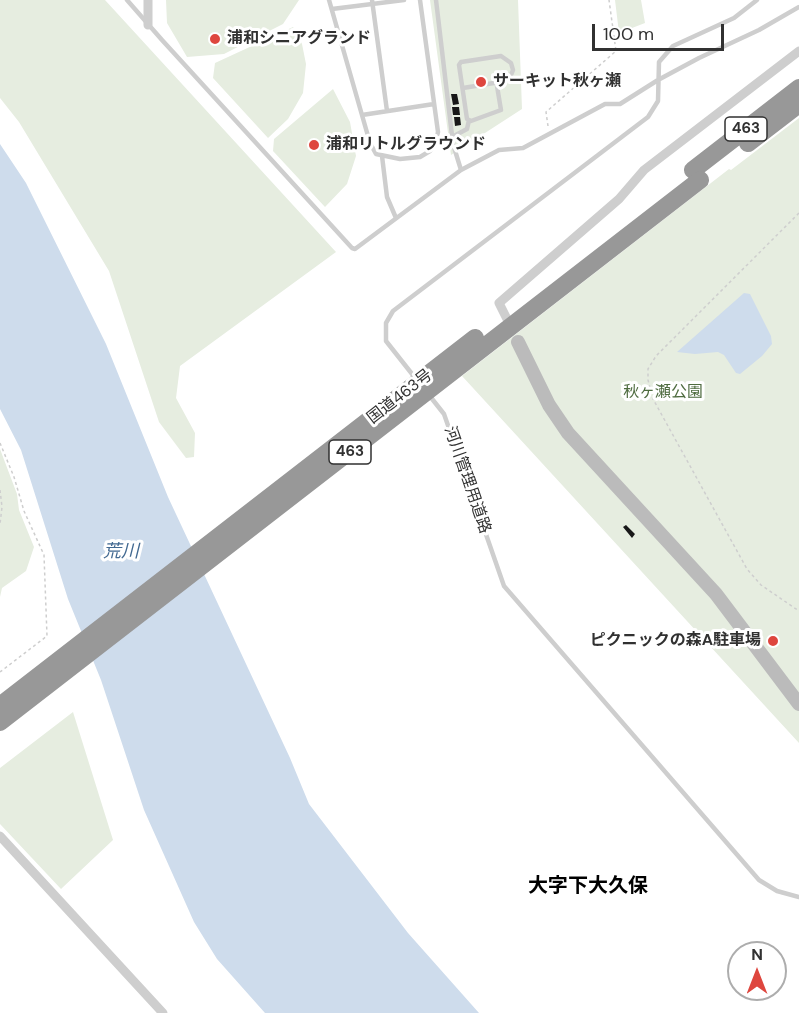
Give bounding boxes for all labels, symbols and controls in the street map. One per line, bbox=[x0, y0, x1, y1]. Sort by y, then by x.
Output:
scale bar bbox=[595, 12, 727, 50]
text: 100 m bbox=[603, 22, 654, 46]
place label: 浦和シニアグランド bbox=[227, 29, 371, 49]
marker: 浦和シニアグランド bbox=[208, 32, 222, 46]
place label: サーキット秋ヶ瀬 bbox=[493, 72, 621, 92]
marker: サーキット秋ヶ瀬 bbox=[474, 75, 488, 89]
road number: 463 bbox=[725, 117, 767, 141]
place label: 浦和リトルグラウンド bbox=[326, 135, 486, 155]
marker: 浦和リトルグラウンド bbox=[307, 138, 321, 152]
street label: 国道463号 bbox=[364, 366, 436, 428]
park label: 秋ヶ瀬公園 bbox=[623, 383, 703, 403]
street label: 河川管理用道路 bbox=[440, 424, 494, 536]
road number: 463 bbox=[329, 440, 371, 464]
water label: 荒川 bbox=[103, 541, 139, 563]
place label: ピクニックの森A駐車場 bbox=[590, 631, 761, 651]
marker: ピクニックの森A駐車場 bbox=[766, 634, 780, 648]
district label: 大字下大久保 bbox=[528, 875, 648, 899]
north arrow bbox=[727, 941, 787, 1001]
text: N bbox=[751, 944, 763, 965]

